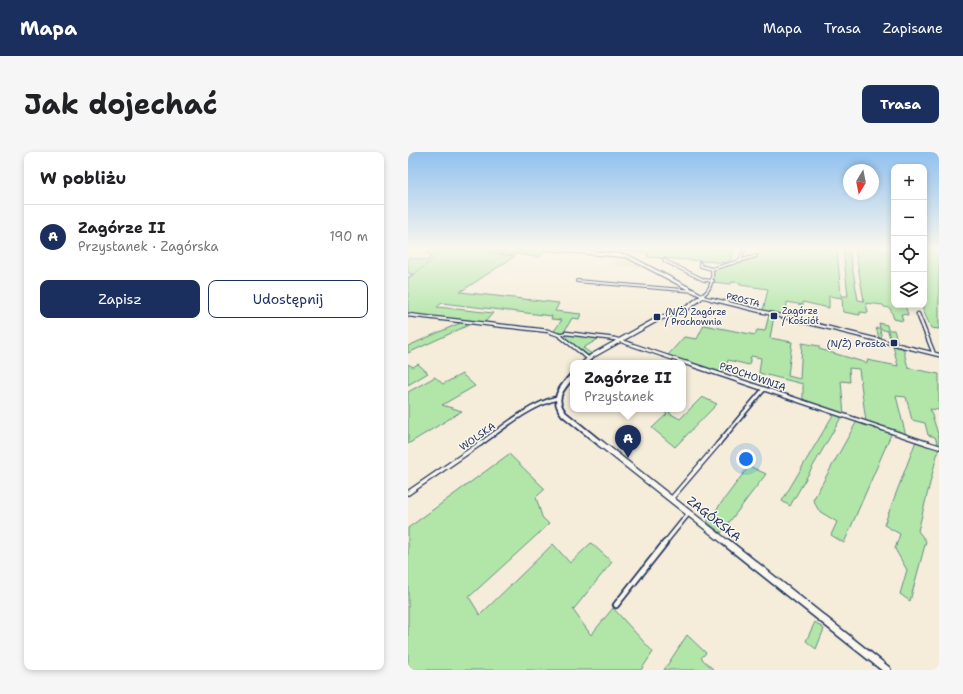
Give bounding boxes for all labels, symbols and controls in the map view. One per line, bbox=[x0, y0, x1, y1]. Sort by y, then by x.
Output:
text: Mapa bbox=[20, 16, 77, 41]
text: Mapa bbox=[763, 19, 802, 37]
text: Trasa bbox=[824, 19, 861, 37]
text: Zapisane bbox=[883, 19, 943, 37]
text: Jak dojechać bbox=[24, 85, 218, 123]
button: Trasa bbox=[862, 85, 939, 123]
north arrow bbox=[843, 164, 879, 200]
map controls bbox=[891, 164, 927, 308]
button: + bbox=[891, 164, 927, 200]
text: W pobliżu bbox=[40, 167, 126, 189]
button: − bbox=[891, 200, 927, 236]
text: Zagórze II bbox=[78, 218, 165, 238]
text: A bbox=[48, 228, 58, 245]
text: 190 m bbox=[329, 228, 368, 245]
button: locate bbox=[891, 236, 927, 272]
text: Przystanek · Zagórska bbox=[78, 238, 219, 255]
button: layers bbox=[891, 272, 927, 308]
button: Zapisz bbox=[40, 280, 200, 318]
button: Udostępnij bbox=[208, 280, 368, 318]
street label: PROSTA bbox=[725, 290, 761, 310]
place label: (N/Ż) Zagórze / Prochownia bbox=[665, 305, 726, 328]
place label: Zagórze / Kościół bbox=[782, 305, 819, 327]
marker: Zagórze / Kościół bbox=[769, 311, 779, 321]
marker: (N/Ż) Zagórze / Prochownia bbox=[652, 312, 662, 322]
place label: (N/Ż) Prosta bbox=[827, 337, 887, 350]
marker: (N/Ż) Prosta bbox=[889, 338, 899, 348]
street label: PROCHOWNIA bbox=[718, 359, 788, 394]
popup bbox=[570, 360, 686, 412]
text: Zagórze II bbox=[584, 368, 672, 388]
text: Przystanek bbox=[584, 388, 654, 405]
street label: WOLSKA bbox=[457, 419, 498, 454]
pin: A bbox=[615, 425, 641, 458]
your location bbox=[736, 449, 756, 469]
street label: ZAGÓRSKA bbox=[684, 493, 745, 545]

